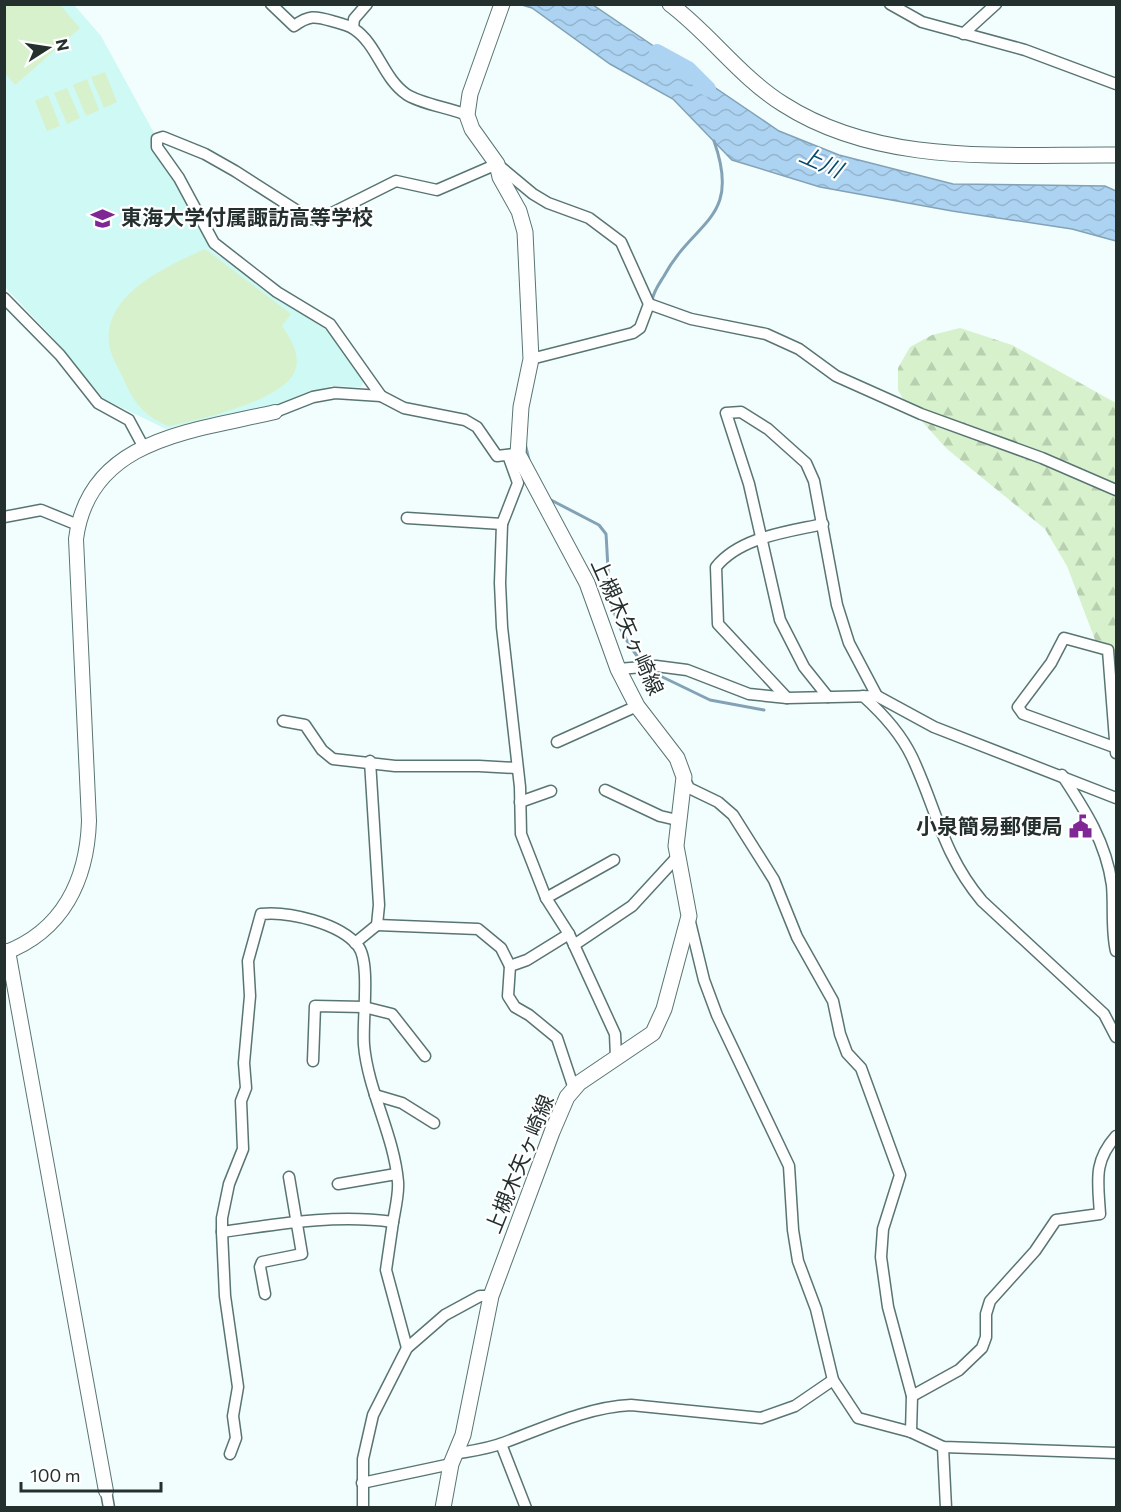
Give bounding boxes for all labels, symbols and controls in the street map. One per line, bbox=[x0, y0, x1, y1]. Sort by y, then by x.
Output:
north arrow bbox=[18, 18, 78, 78]
text: N bbox=[53, 37, 74, 53]
water label: 上川 bbox=[796, 140, 849, 184]
place label: 東海大学付属諏訪高等学校 bbox=[121, 204, 373, 229]
school or university icon: 東海大学付属諏訪高等学校 bbox=[90, 205, 116, 231]
street label: 上槻木矢ヶ崎線 bbox=[587, 554, 670, 699]
place label: 小泉簡易郵便局 bbox=[916, 813, 1063, 838]
public building icon: 小泉簡易郵便局 bbox=[1068, 814, 1094, 840]
street label: 上槻木矢ヶ崎線 bbox=[479, 1091, 558, 1236]
scale bar bbox=[21, 1455, 160, 1493]
text: 100 m bbox=[30, 1464, 80, 1486]

